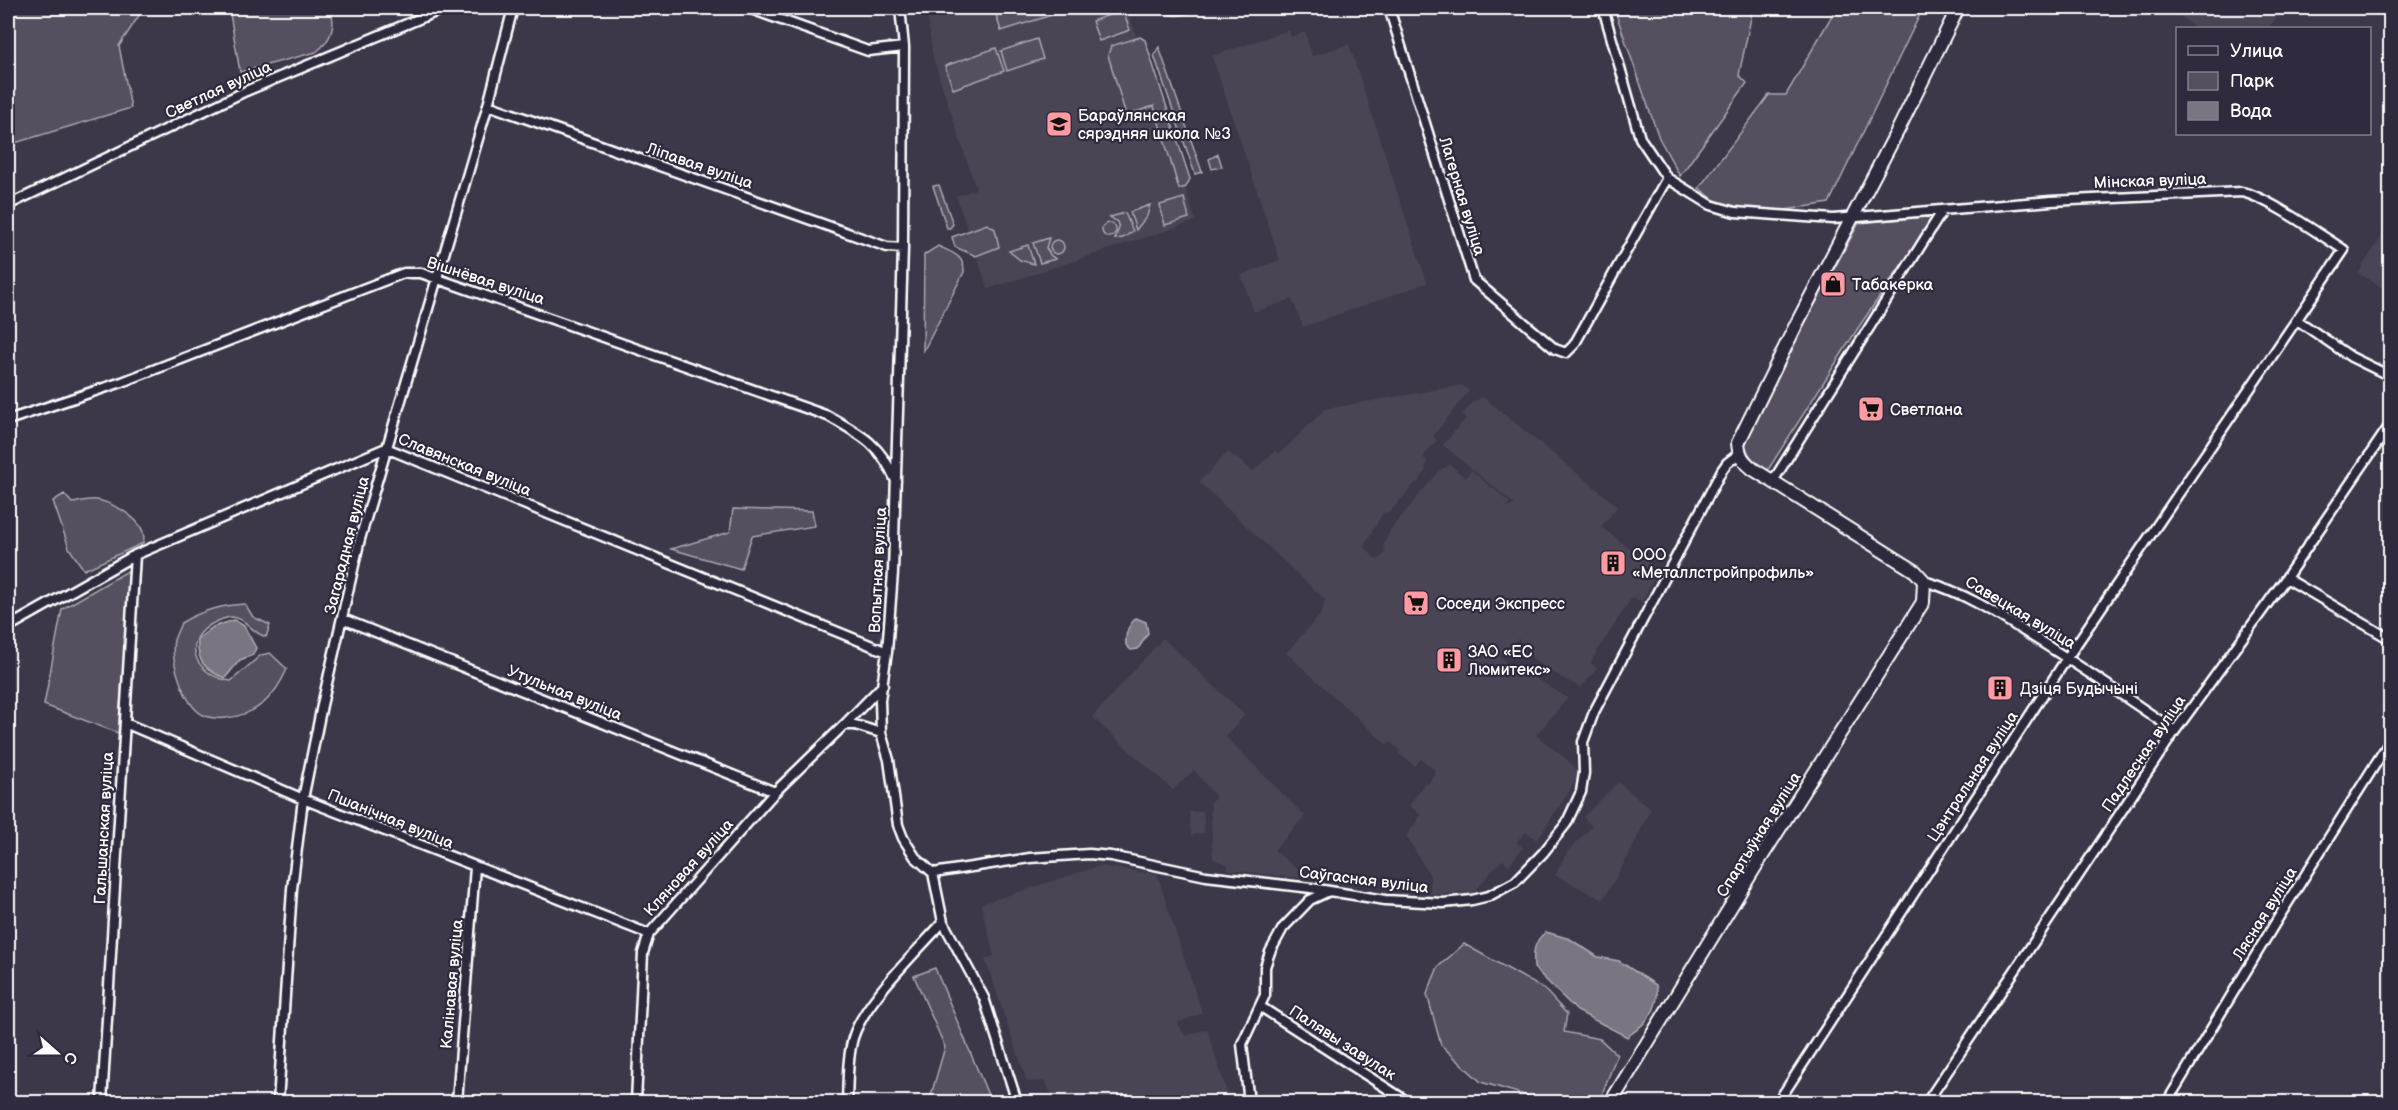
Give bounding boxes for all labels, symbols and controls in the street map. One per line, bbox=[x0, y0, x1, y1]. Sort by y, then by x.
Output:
legend bbox=[2176, 27, 2371, 135]
text: Улица bbox=[2230, 41, 2284, 62]
street label: Светлая вуліца bbox=[163, 57, 275, 123]
text: Парк bbox=[2230, 71, 2274, 92]
text: Вода bbox=[2230, 101, 2272, 122]
place label: Бараўлянская сярэдняя школа №3 bbox=[1078, 107, 1231, 144]
school or university icon: Бараўлянская сярэдняя школа №3 bbox=[1044, 109, 1074, 139]
street label: Лагерная вуліца bbox=[1434, 134, 1489, 259]
street label: Ліпавая вуліца bbox=[643, 139, 756, 194]
street label: Мінская вуліца bbox=[2093, 170, 2207, 193]
street label: Вішнёвая вуліца bbox=[424, 253, 547, 310]
shop icon: Табакерка bbox=[1818, 269, 1848, 299]
place label: Табакерка bbox=[1852, 276, 1934, 295]
supermarket icon: Светлана bbox=[1856, 394, 1886, 424]
place label: Светлана bbox=[1890, 401, 1963, 420]
street label: Славянская вуліца bbox=[395, 430, 534, 501]
street label: Загарадная вуліца bbox=[321, 474, 374, 616]
street label: Вопытная вуліца bbox=[866, 506, 891, 634]
place label: ООО «Металлстройпрофиль» bbox=[1632, 546, 1814, 583]
building icon: ООО «Металлстройпрофиль» bbox=[1598, 548, 1628, 578]
street label: Савецкая вуліца bbox=[1962, 573, 2079, 654]
supermarket icon: Соседи Экспресс bbox=[1401, 588, 1431, 618]
place label: Соседи Экспресс bbox=[1436, 595, 1565, 614]
place label: ЗАО «ЕС Люмитекс» bbox=[1467, 643, 1551, 680]
building icon: ЗАО «ЕС Люмитекс» bbox=[1434, 645, 1464, 675]
street label: Утульная вуліца bbox=[504, 662, 625, 725]
building icon: Дзіця Будычыні bbox=[1985, 673, 2015, 703]
place label: Дзіця Будычыні bbox=[2020, 680, 2138, 699]
street label: Падлесная вуліца bbox=[2098, 692, 2191, 816]
street label: Цэнтральная вуліца bbox=[1924, 708, 2023, 846]
street label: Гальшанская вуліца bbox=[91, 751, 118, 905]
street label: Спартыўная вуліца bbox=[1713, 768, 1806, 901]
street label: Пшанічная вуліца bbox=[325, 785, 457, 854]
street label: Кляновая вуліца bbox=[640, 815, 738, 921]
street label: Саўгасная вуліца bbox=[1298, 863, 1430, 898]
street label: Лясная вуліца bbox=[2229, 863, 2302, 965]
street label: Калінавая вуліца bbox=[437, 918, 468, 1050]
street label: Палявы завулак bbox=[1285, 1002, 1400, 1085]
north arrow bbox=[27, 1023, 87, 1083]
text: С bbox=[59, 1049, 80, 1066]

